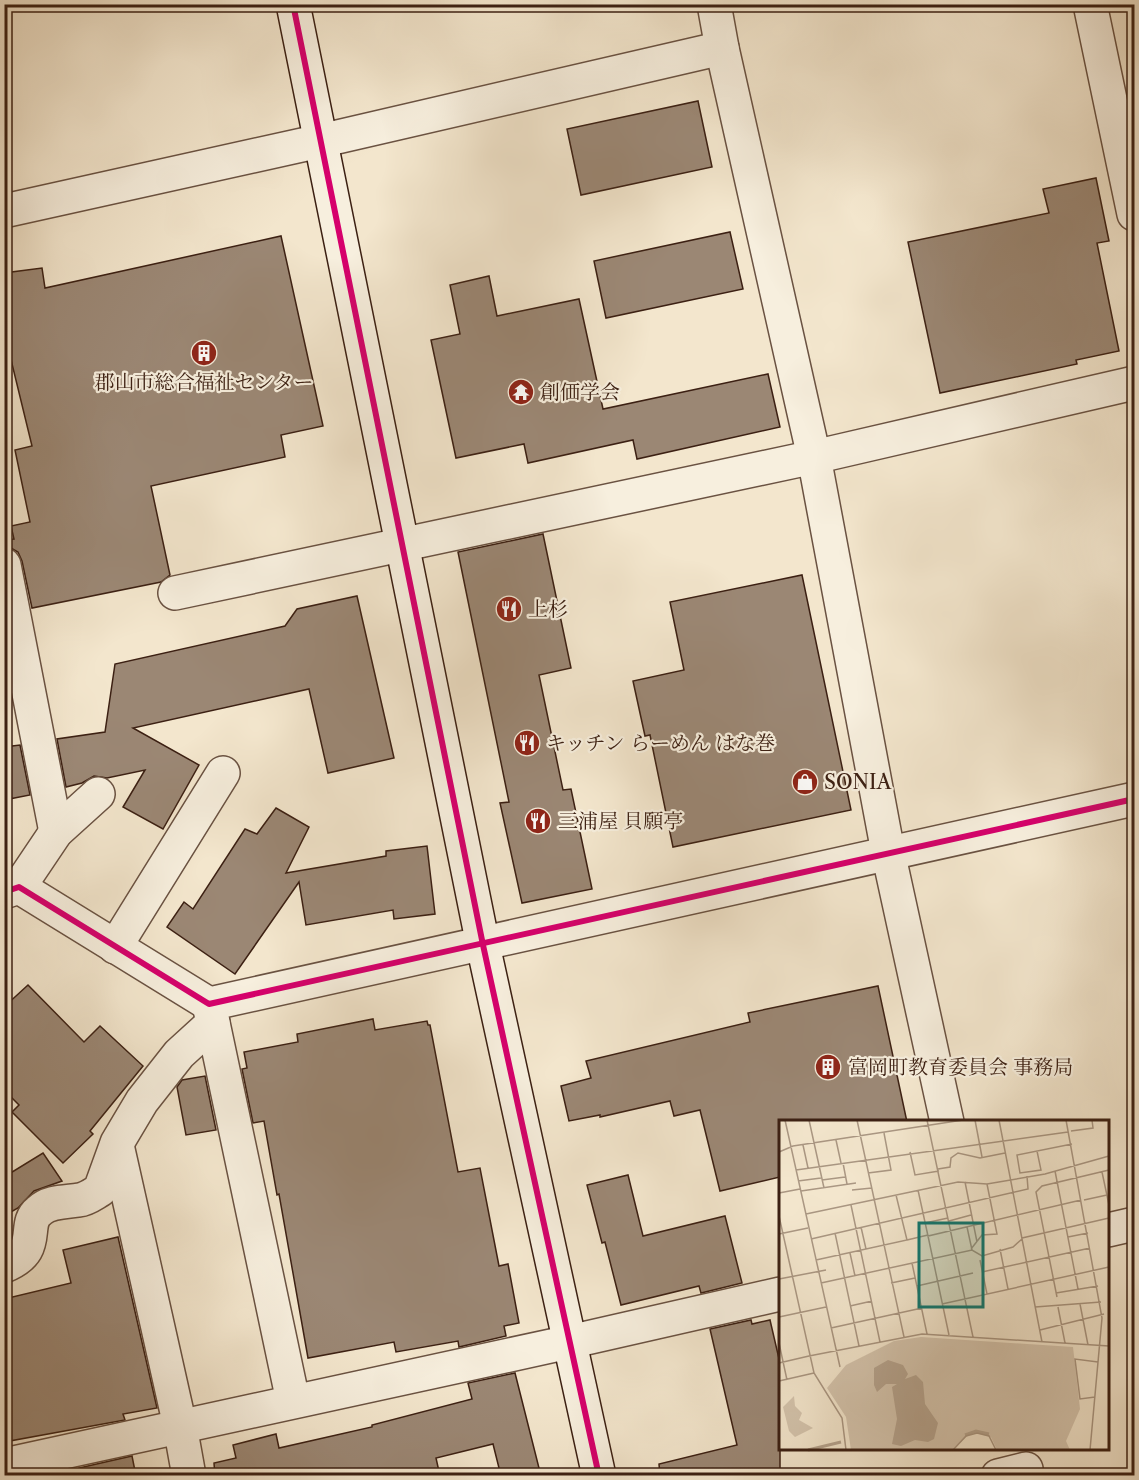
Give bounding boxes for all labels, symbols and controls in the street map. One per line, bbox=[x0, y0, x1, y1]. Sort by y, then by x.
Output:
building icon: 郡山市総合福祉センター bbox=[189, 338, 219, 368]
place label: 郡山市総合福祉センター bbox=[94, 370, 314, 394]
temple icon: 創価学会 bbox=[506, 377, 536, 407]
place label: 創価学会 bbox=[540, 380, 620, 404]
restaurant icon: 上杉 bbox=[494, 594, 524, 624]
place label: 上杉 bbox=[528, 597, 568, 621]
restaurant icon: キッチン らーめん はな巻 bbox=[512, 728, 542, 758]
place label: キッチン らーめん はな巻 bbox=[546, 731, 775, 755]
shop icon: SONIA bbox=[790, 767, 820, 797]
place label: SONIA bbox=[824, 770, 892, 794]
restaurant icon: 三浦屋 貝願亭 bbox=[523, 806, 553, 836]
place label: 三浦屋 貝願亭 bbox=[558, 809, 683, 833]
building icon: 富岡町教育委員会 事務局 bbox=[813, 1052, 843, 1082]
place label: 富岡町教育委員会 事務局 bbox=[848, 1055, 1073, 1079]
inset map bbox=[779, 1120, 1109, 1450]

